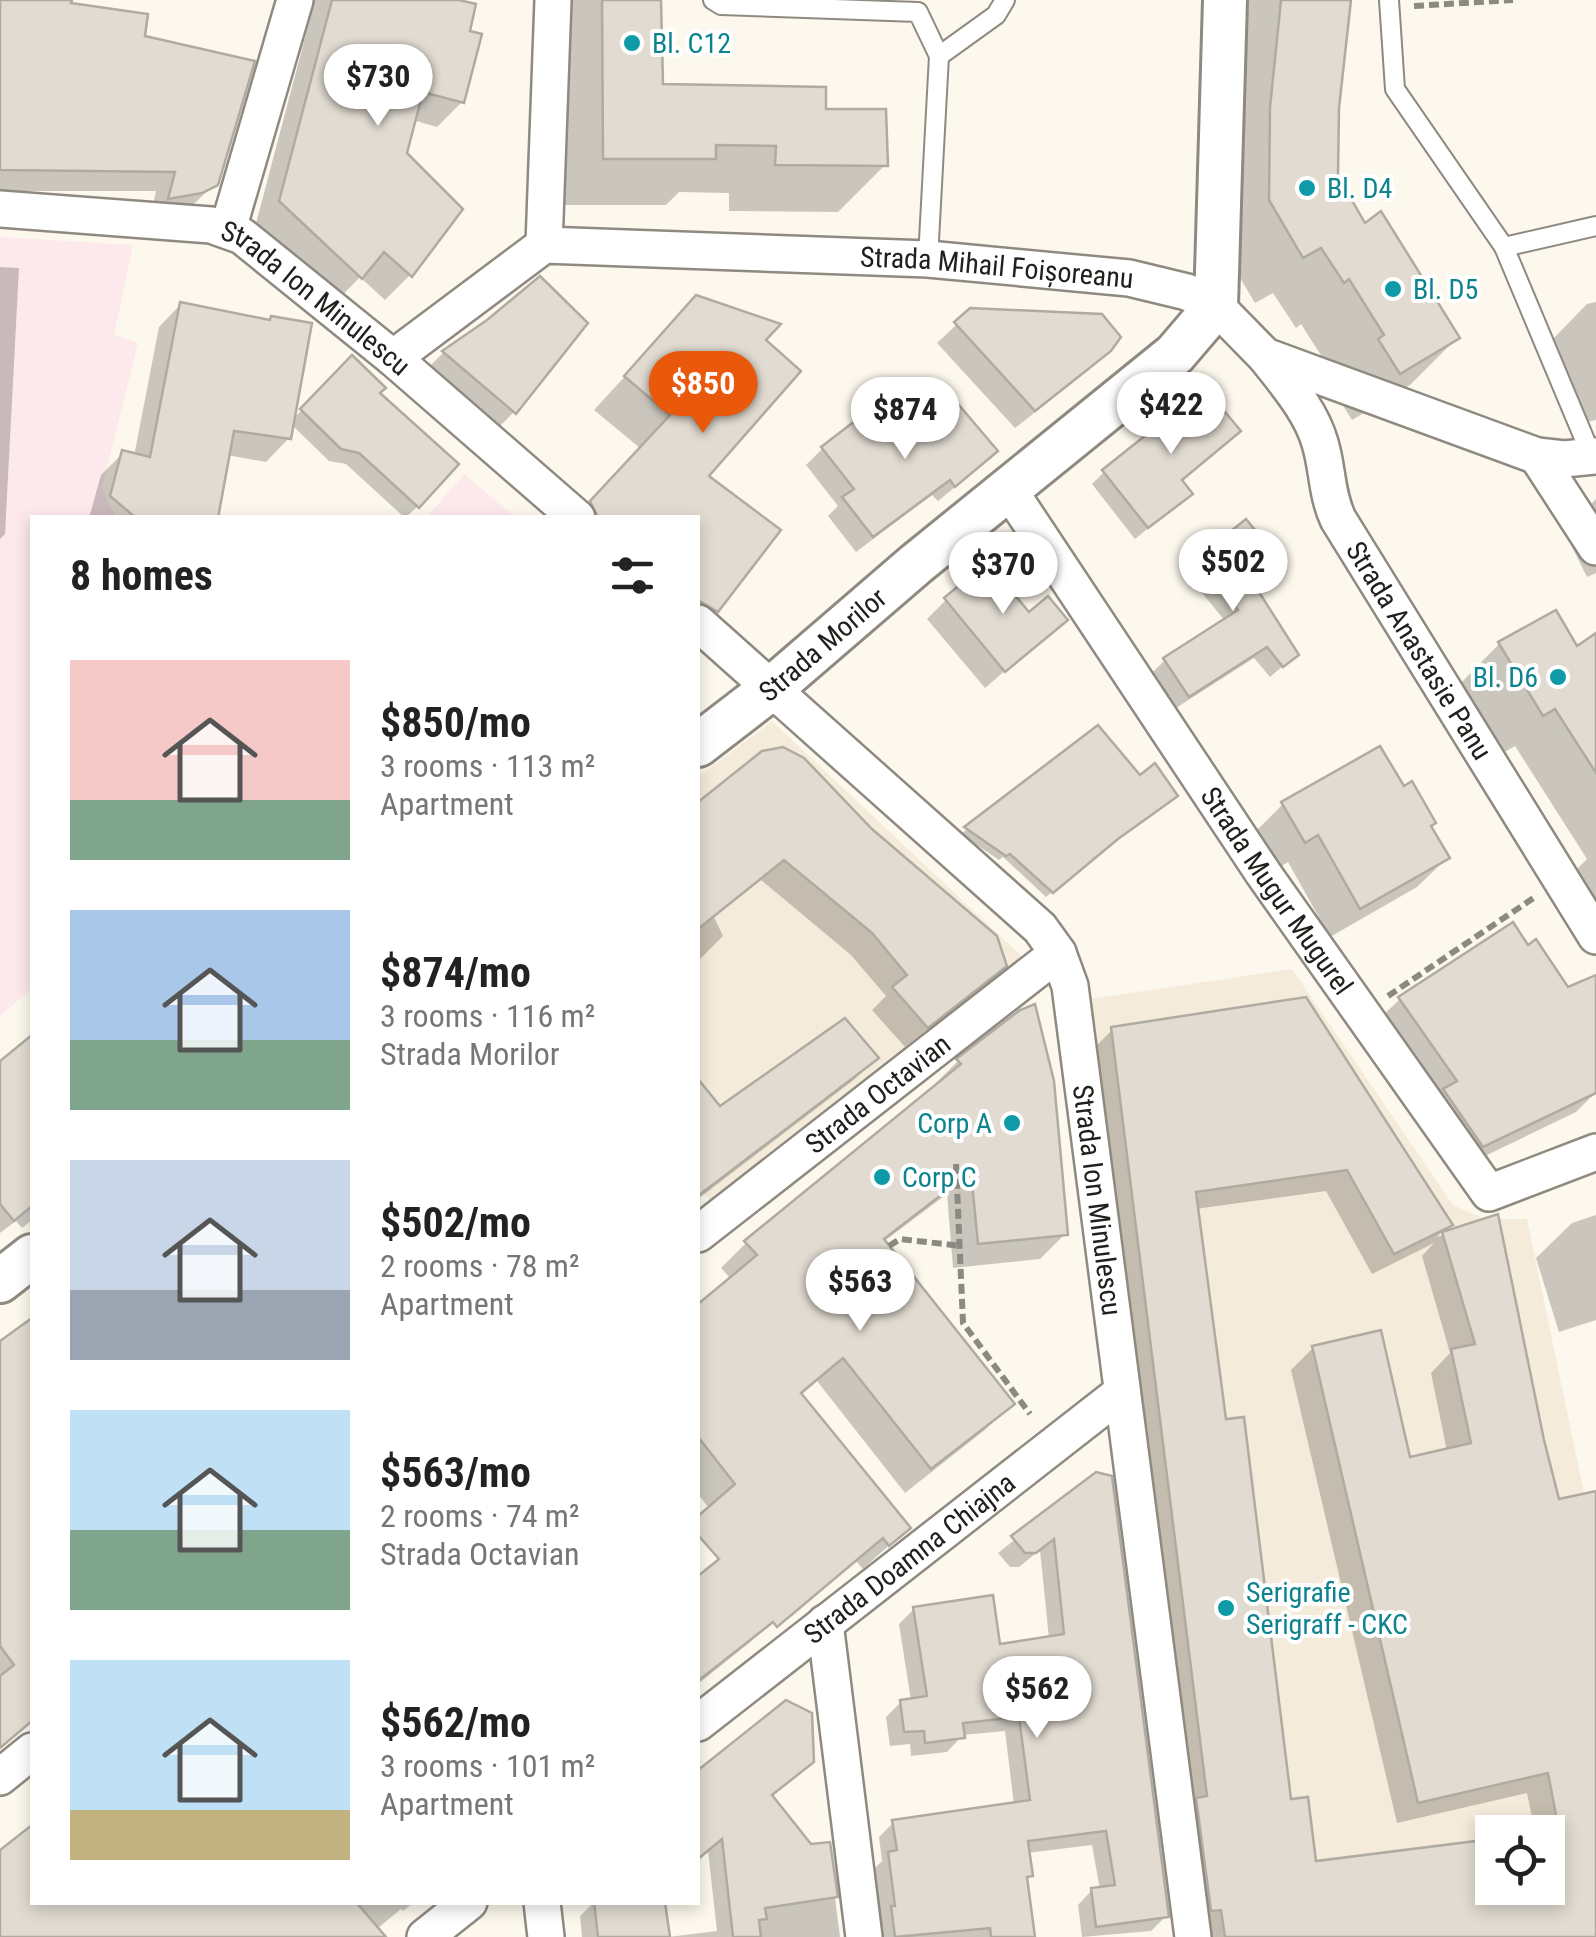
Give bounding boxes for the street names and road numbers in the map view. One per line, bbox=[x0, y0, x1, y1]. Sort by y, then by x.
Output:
street label: Strada Ion Minulescu bbox=[217, 214, 417, 382]
street label: Strada Mihail Foișoreanu bbox=[859, 241, 1135, 295]
street label: Strada Anastasie Panu bbox=[1339, 536, 1499, 766]
street label: Strada Morilor bbox=[753, 581, 893, 709]
street label: Strada Mugur Mugurel bbox=[1194, 781, 1360, 1001]
street label: Strada Octavian bbox=[799, 1027, 957, 1161]
street label: Strada Ion Minulescu bbox=[1066, 1083, 1128, 1318]
street label: Strada Doamna Chiajna bbox=[798, 1466, 1022, 1651]

